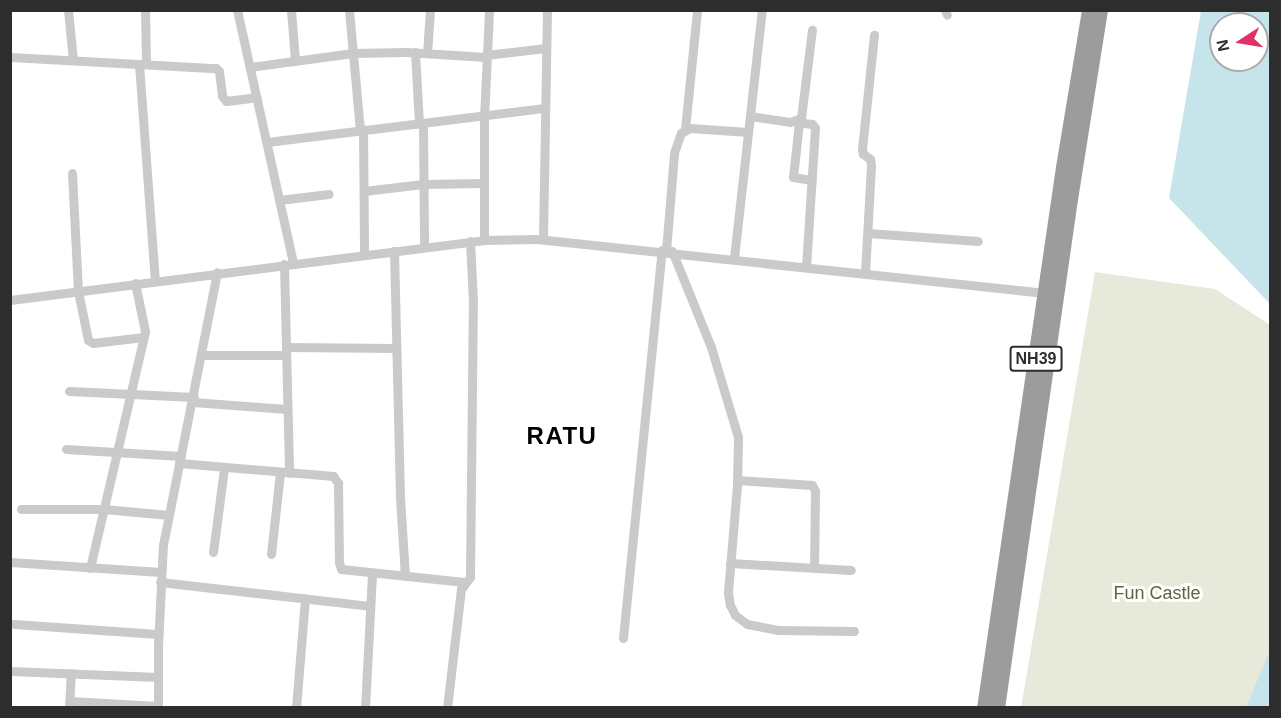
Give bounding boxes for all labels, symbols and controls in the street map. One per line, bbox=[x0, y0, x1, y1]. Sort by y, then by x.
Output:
north arrow bbox=[1209, 12, 1269, 72]
text: N bbox=[1213, 38, 1232, 53]
road number: NH39 bbox=[1009, 346, 1063, 372]
district label: RATU bbox=[527, 422, 597, 450]
park label: Fun Castle bbox=[1113, 582, 1201, 604]

